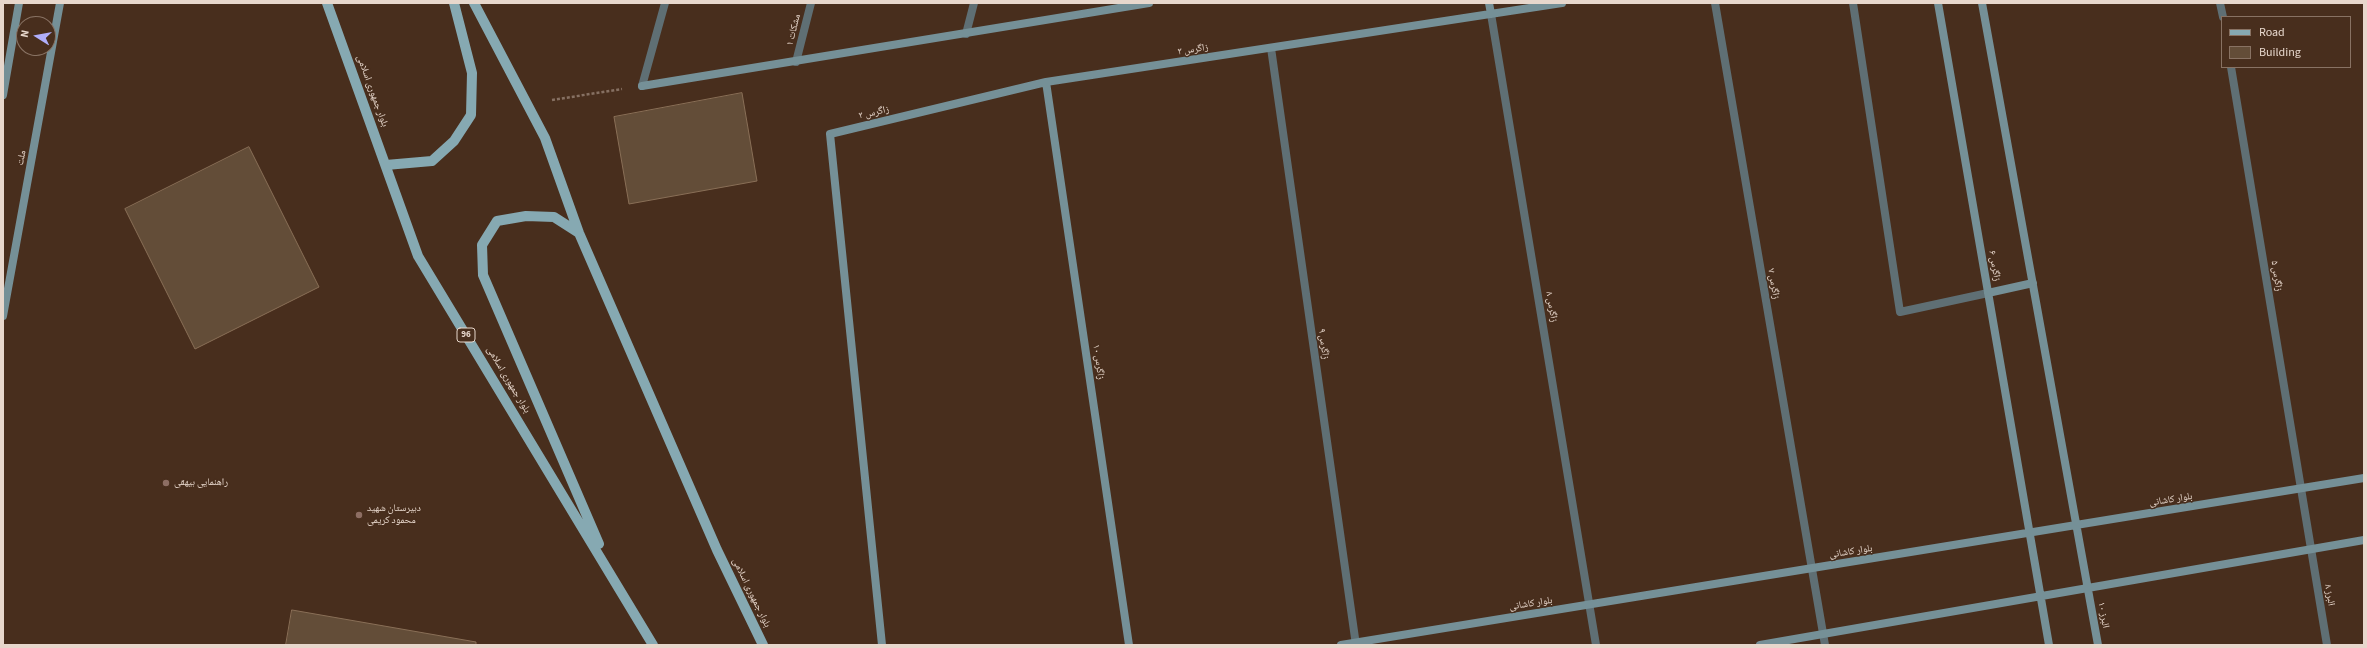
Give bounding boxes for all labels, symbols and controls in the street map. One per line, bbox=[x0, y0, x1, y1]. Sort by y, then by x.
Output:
street label: مشکات ۱ bbox=[784, 13, 804, 47]
north arrow bbox=[16, 16, 56, 56]
legend bbox=[2221, 16, 2351, 68]
text: Road bbox=[2259, 24, 2285, 41]
text: N bbox=[17, 29, 33, 39]
street label: زاگرس ۲ bbox=[1177, 42, 1209, 58]
text: Building bbox=[2259, 44, 2301, 61]
street label: بلوار جمهوری اسلامی bbox=[353, 53, 391, 129]
street label: زاگرس ۲ bbox=[858, 104, 890, 122]
street label: ملت bbox=[15, 149, 29, 167]
street label: زاگرس ۶ bbox=[1985, 250, 2003, 282]
street label: زاگرس ۵ bbox=[2268, 260, 2284, 292]
street label: زاگرس ۷ bbox=[1764, 268, 1782, 300]
street label: زاگرس ۸ bbox=[1542, 291, 1560, 323]
road number: 96 bbox=[457, 328, 475, 342]
street label: زاگرس ۹ bbox=[1315, 328, 1331, 360]
street label: بلوار جمهوری اسلامی bbox=[483, 344, 533, 416]
street label: زاگرس ۱۰ bbox=[1090, 344, 1106, 380]
place label: راهنمایی بیهقی bbox=[174, 477, 228, 489]
marker: راهنمایی بیهقی bbox=[161, 478, 171, 488]
street label: بلوار کاشانی bbox=[2149, 491, 2193, 509]
place label: دبیرستان شهید محمود کریمی bbox=[367, 503, 421, 526]
marker: دبیرستان شهید محمود کریمی bbox=[354, 510, 364, 520]
street label: بلوار کاشانی bbox=[1829, 543, 1873, 561]
street label: بلوار جمهوری اسلامی bbox=[729, 556, 773, 630]
street label: البرز ۸ bbox=[2321, 583, 2337, 607]
street label: بلوار کاشانی bbox=[1509, 595, 1553, 613]
street label: البرز ۱۰ bbox=[2095, 601, 2111, 629]

